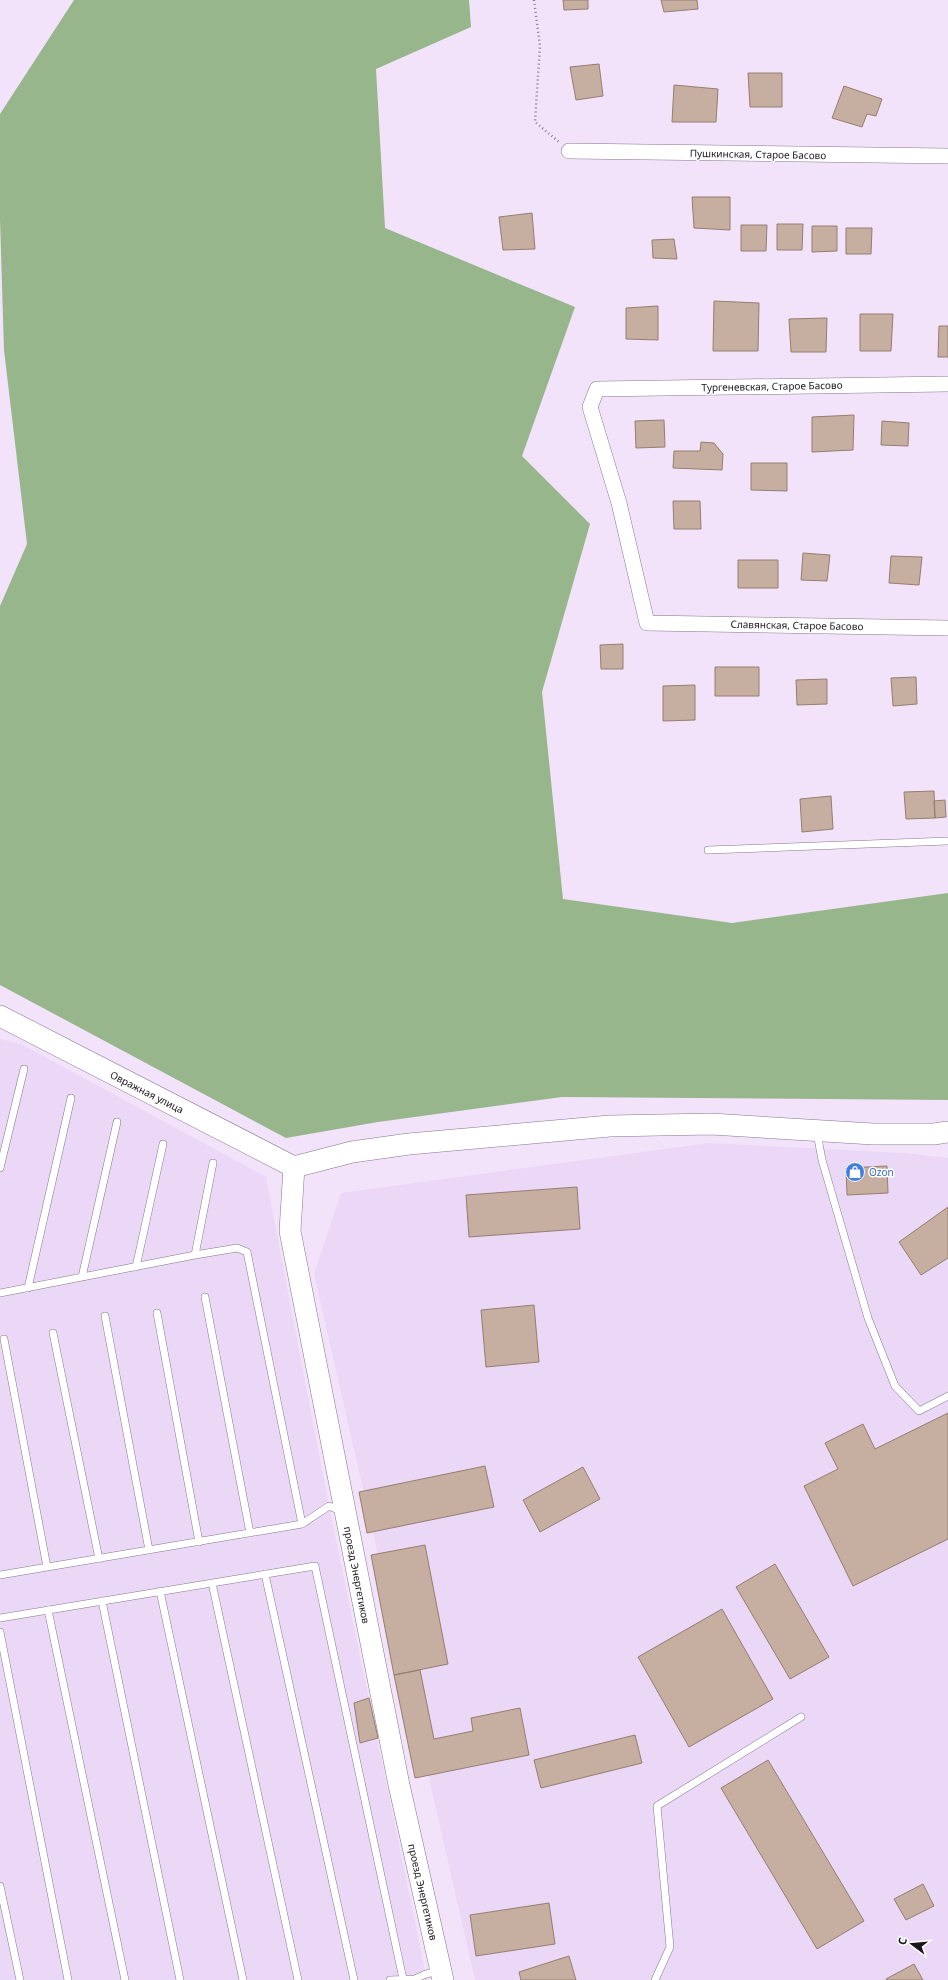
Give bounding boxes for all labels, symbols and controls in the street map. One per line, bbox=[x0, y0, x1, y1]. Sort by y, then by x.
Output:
street label: Пушкинская, Старое Басово bbox=[690, 146, 826, 162]
street label: Тургеневская, Старое Басово bbox=[701, 378, 843, 394]
street label: Славянская, Старое Басово bbox=[730, 617, 864, 633]
street label: Овражная улица bbox=[108, 1067, 186, 1117]
shop icon: Ozon bbox=[844, 1161, 866, 1183]
place label: Ozon bbox=[869, 1165, 894, 1179]
street label: проезд Энергетиков bbox=[341, 1525, 373, 1625]
street label: проезд Энергетиков bbox=[405, 1842, 441, 1942]
north arrow bbox=[892, 1924, 932, 1964]
text: С bbox=[894, 1936, 910, 1947]

